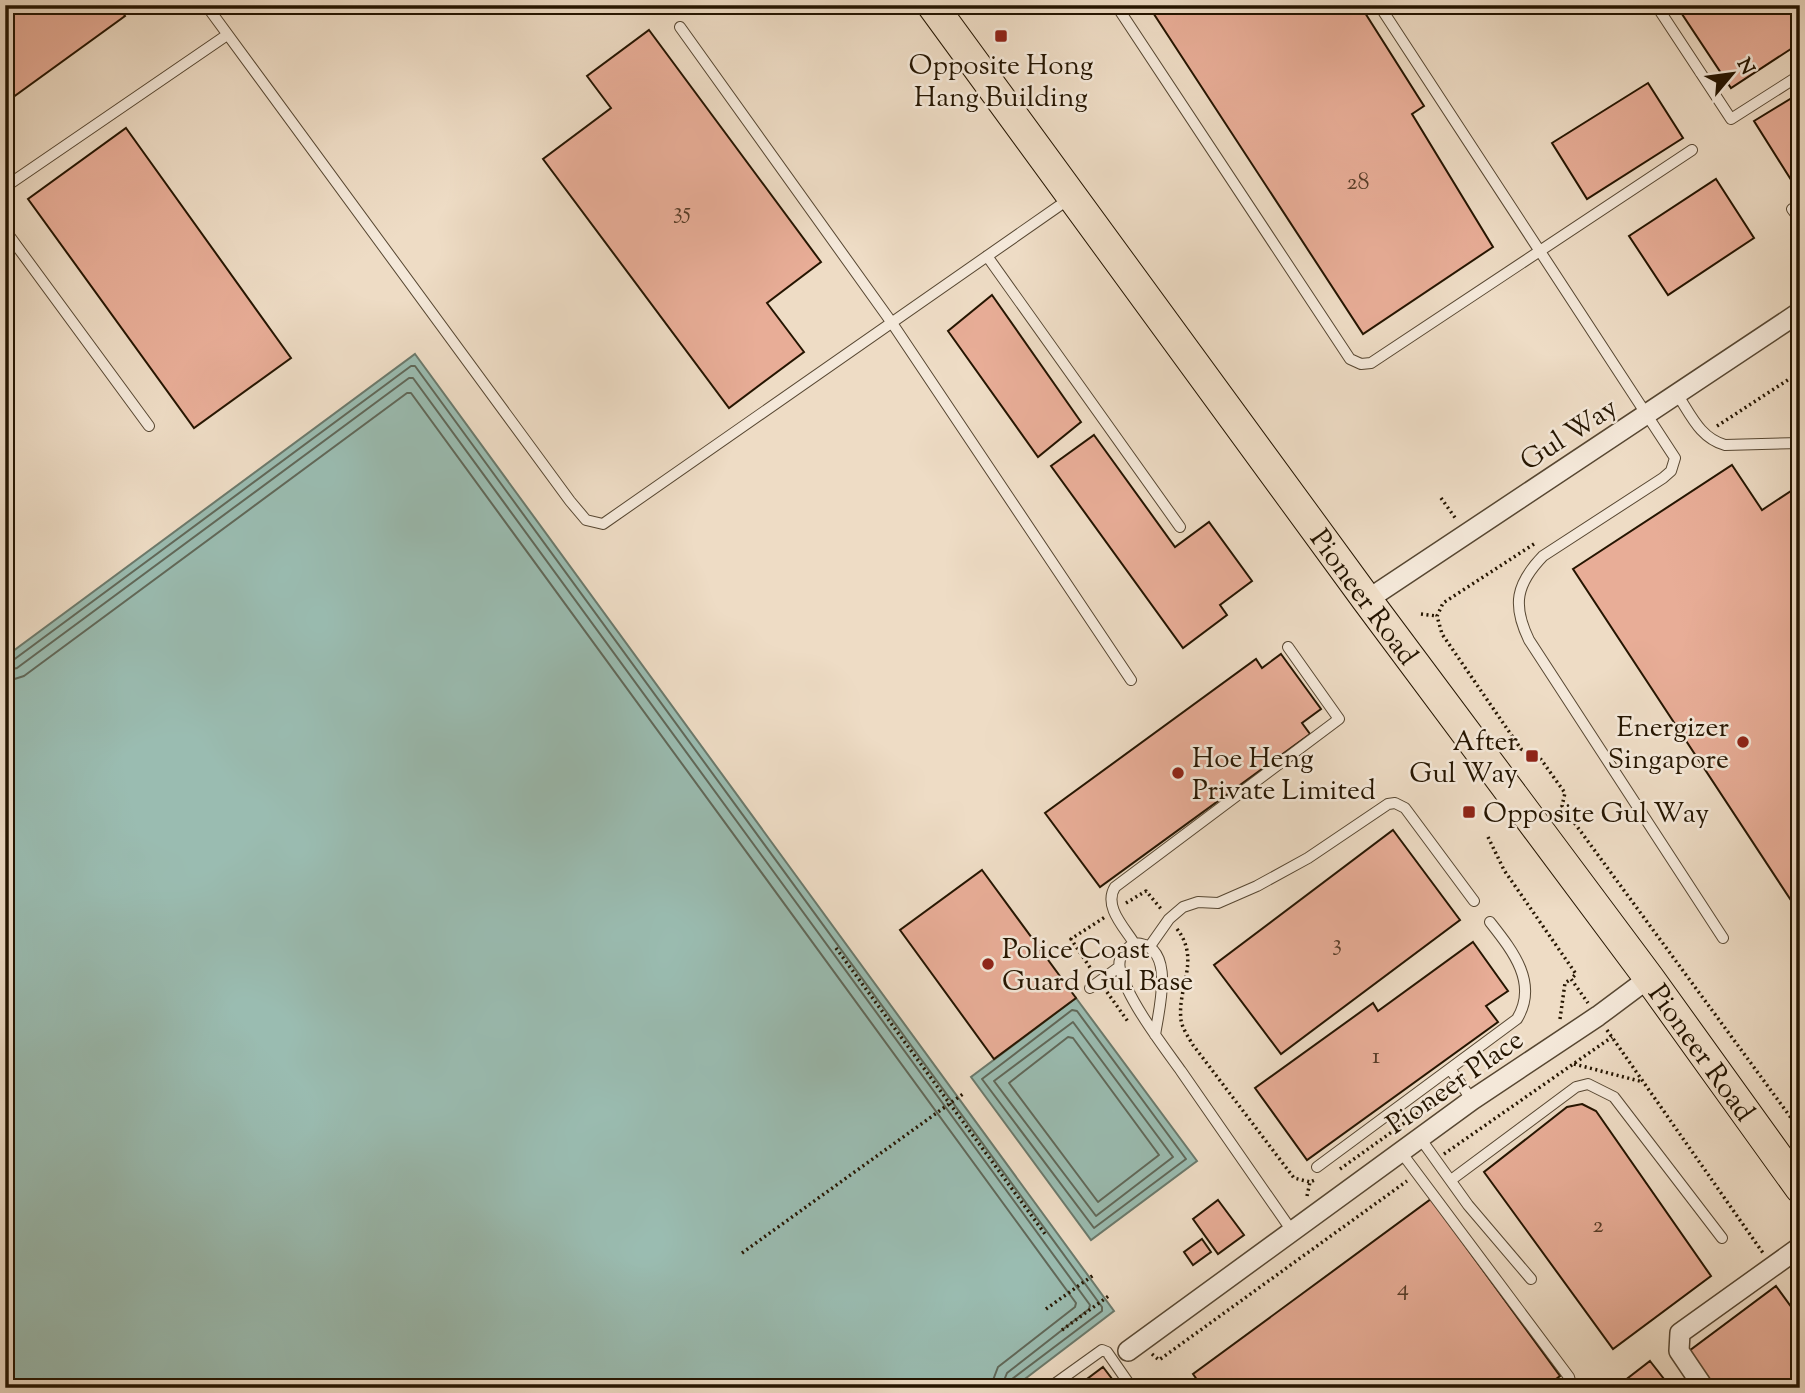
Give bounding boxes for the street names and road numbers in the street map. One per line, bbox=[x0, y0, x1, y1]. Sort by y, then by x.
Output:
street label: Gul Way bbox=[1513, 389, 1626, 482]
street label: Pioneer Road bbox=[1299, 522, 1426, 675]
street label: Pioneer Road bbox=[1637, 977, 1763, 1131]
street label: Pioneer Place bbox=[1379, 1021, 1532, 1145]

